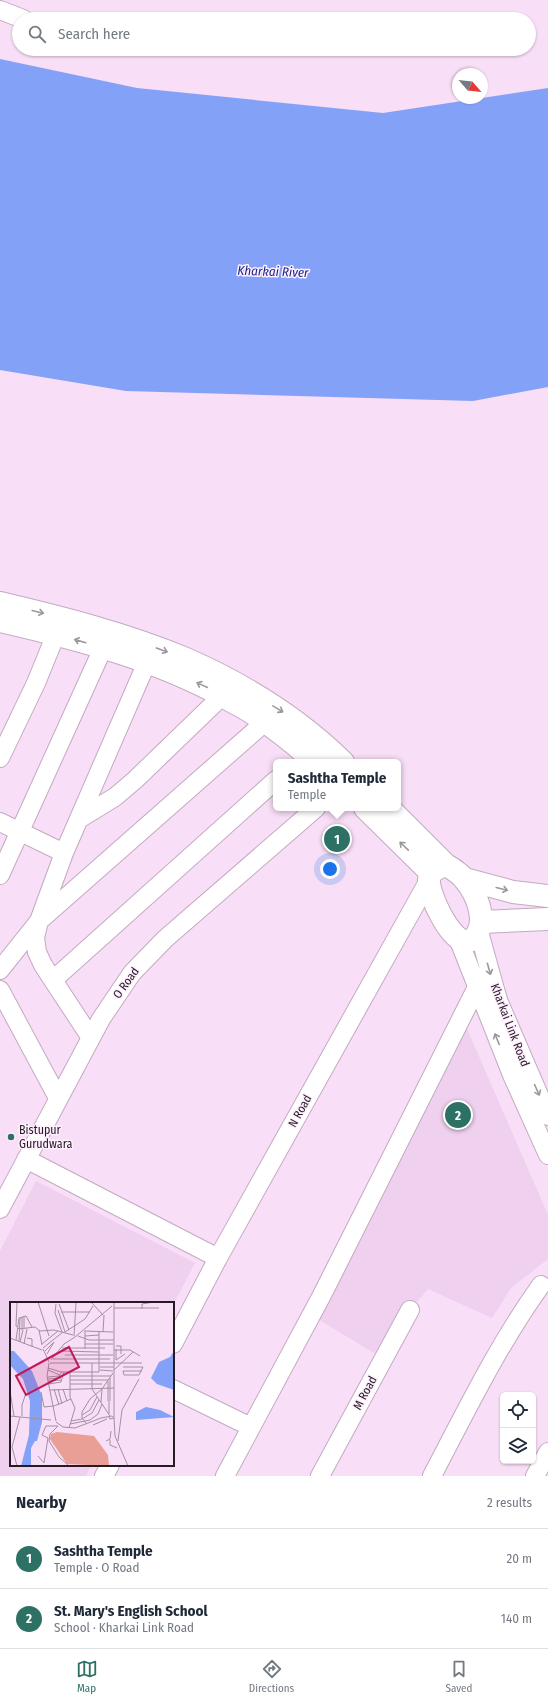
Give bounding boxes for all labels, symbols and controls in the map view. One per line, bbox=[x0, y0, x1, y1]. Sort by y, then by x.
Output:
search box bbox=[12, 12, 536, 56]
icon: search bbox=[26, 23, 48, 45]
text: Search here bbox=[58, 25, 130, 43]
north arrow bbox=[452, 68, 488, 104]
water label: Kharkai River bbox=[237, 263, 309, 280]
one-way arrow bbox=[31, 609, 44, 616]
one-way arrow bbox=[74, 637, 87, 644]
one-way arrow bbox=[156, 647, 168, 655]
one-way arrow bbox=[196, 681, 208, 688]
one-way arrow bbox=[272, 705, 283, 713]
popup bbox=[273, 759, 401, 811]
text: Sashtha Temple bbox=[288, 769, 386, 787]
text: Temple bbox=[288, 787, 326, 802]
pin: 1 bbox=[324, 824, 350, 854]
one-way arrow bbox=[399, 841, 409, 850]
your location bbox=[320, 859, 340, 879]
one-way arrow bbox=[496, 886, 509, 894]
one-way arrow bbox=[486, 963, 493, 976]
street label: O Road bbox=[110, 965, 142, 1001]
street label: Kharkai Link Road bbox=[488, 981, 532, 1069]
one-way arrow bbox=[493, 1033, 501, 1045]
one-way arrow bbox=[534, 1084, 541, 1096]
street label: N Road bbox=[285, 1092, 315, 1130]
pin: 2 bbox=[445, 1100, 471, 1130]
place label: Bistupur Gurudwara bbox=[19, 1123, 72, 1151]
marker: Bistupur Gurudwara bbox=[6, 1132, 16, 1142]
inset map bbox=[10, 1302, 174, 1466]
street label: M Road bbox=[350, 1374, 380, 1412]
map controls bbox=[500, 1392, 536, 1464]
button: locate bbox=[500, 1392, 536, 1428]
button: layers bbox=[500, 1428, 536, 1464]
text: Nearby bbox=[16, 1492, 67, 1513]
text: 2 results bbox=[487, 1495, 532, 1510]
text: Sashtha Temple bbox=[54, 1542, 153, 1560]
text: 1 bbox=[26, 1551, 32, 1566]
text: 20 m bbox=[506, 1551, 532, 1566]
text: Temple · O Road bbox=[54, 1560, 139, 1575]
text: St. Mary's English School bbox=[54, 1602, 208, 1620]
text: 2 bbox=[26, 1611, 32, 1626]
text: 140 m bbox=[501, 1611, 532, 1626]
text: School · Kharkai Link Road bbox=[54, 1620, 194, 1635]
tab: Map bbox=[76, 1658, 98, 1695]
tab: Directions bbox=[249, 1658, 294, 1695]
tab: Saved bbox=[446, 1658, 472, 1695]

